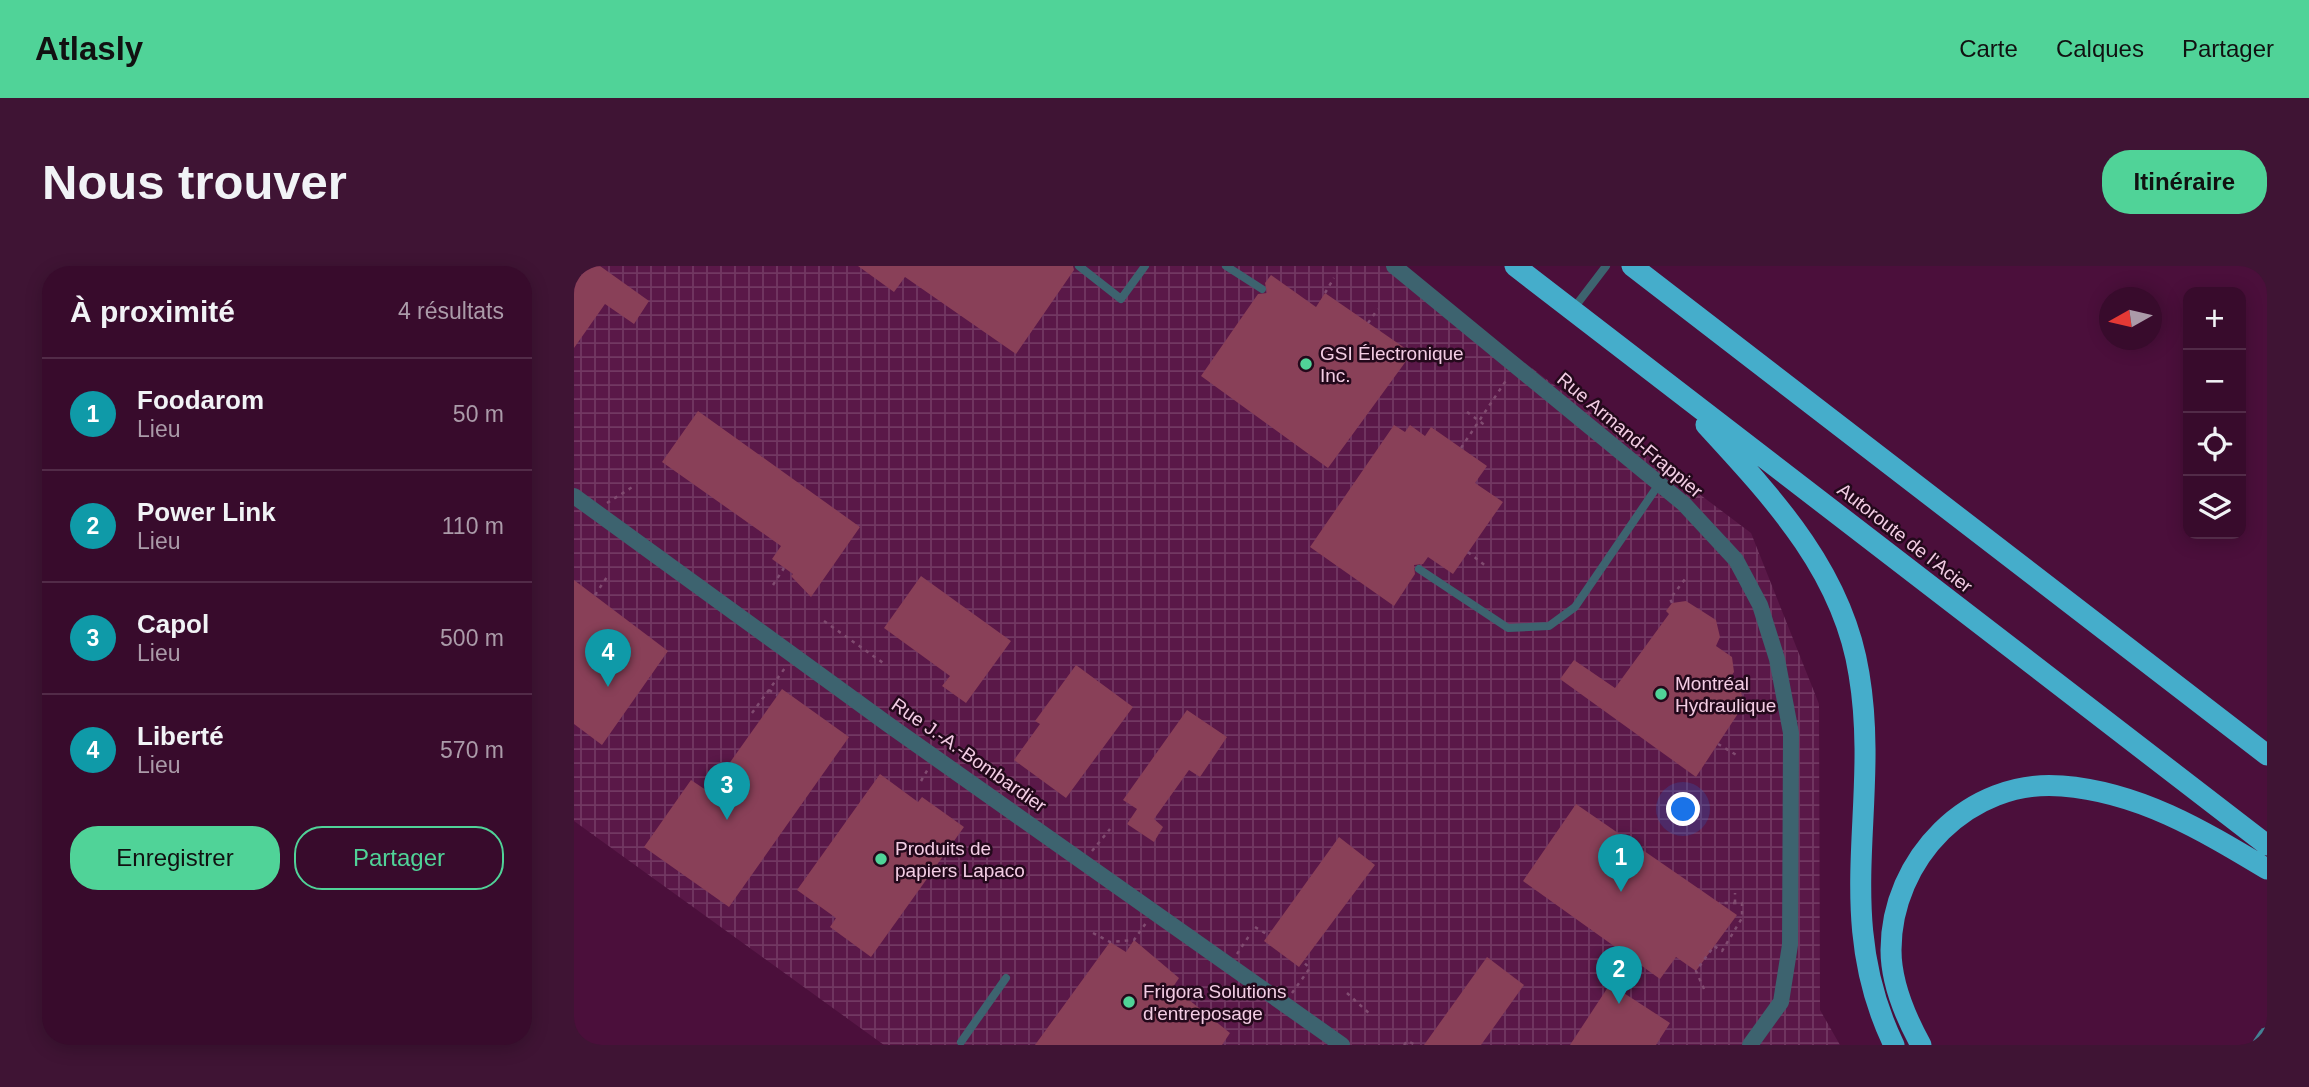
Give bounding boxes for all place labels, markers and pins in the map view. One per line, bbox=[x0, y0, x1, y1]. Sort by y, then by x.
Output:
place label: GSI Électronique Inc. bbox=[1320, 343, 1464, 386]
marker: GSI Électronique Inc. bbox=[1298, 356, 1314, 372]
pin: 4 bbox=[585, 629, 631, 687]
place label: Montréal Hydraulique bbox=[1675, 673, 1776, 716]
marker: Montréal Hydraulique bbox=[1653, 686, 1669, 702]
pin: 3 bbox=[704, 762, 750, 820]
pin: 1 bbox=[1598, 834, 1644, 892]
place label: Produits de papiers Lapaco bbox=[895, 838, 1025, 881]
marker: Produits de papiers Lapaco bbox=[873, 851, 889, 867]
pin: 2 bbox=[1596, 946, 1642, 1004]
place label: Frigora Solutions d'entreposage bbox=[1143, 981, 1287, 1024]
marker: Frigora Solutions d'entreposage bbox=[1121, 994, 1137, 1010]

